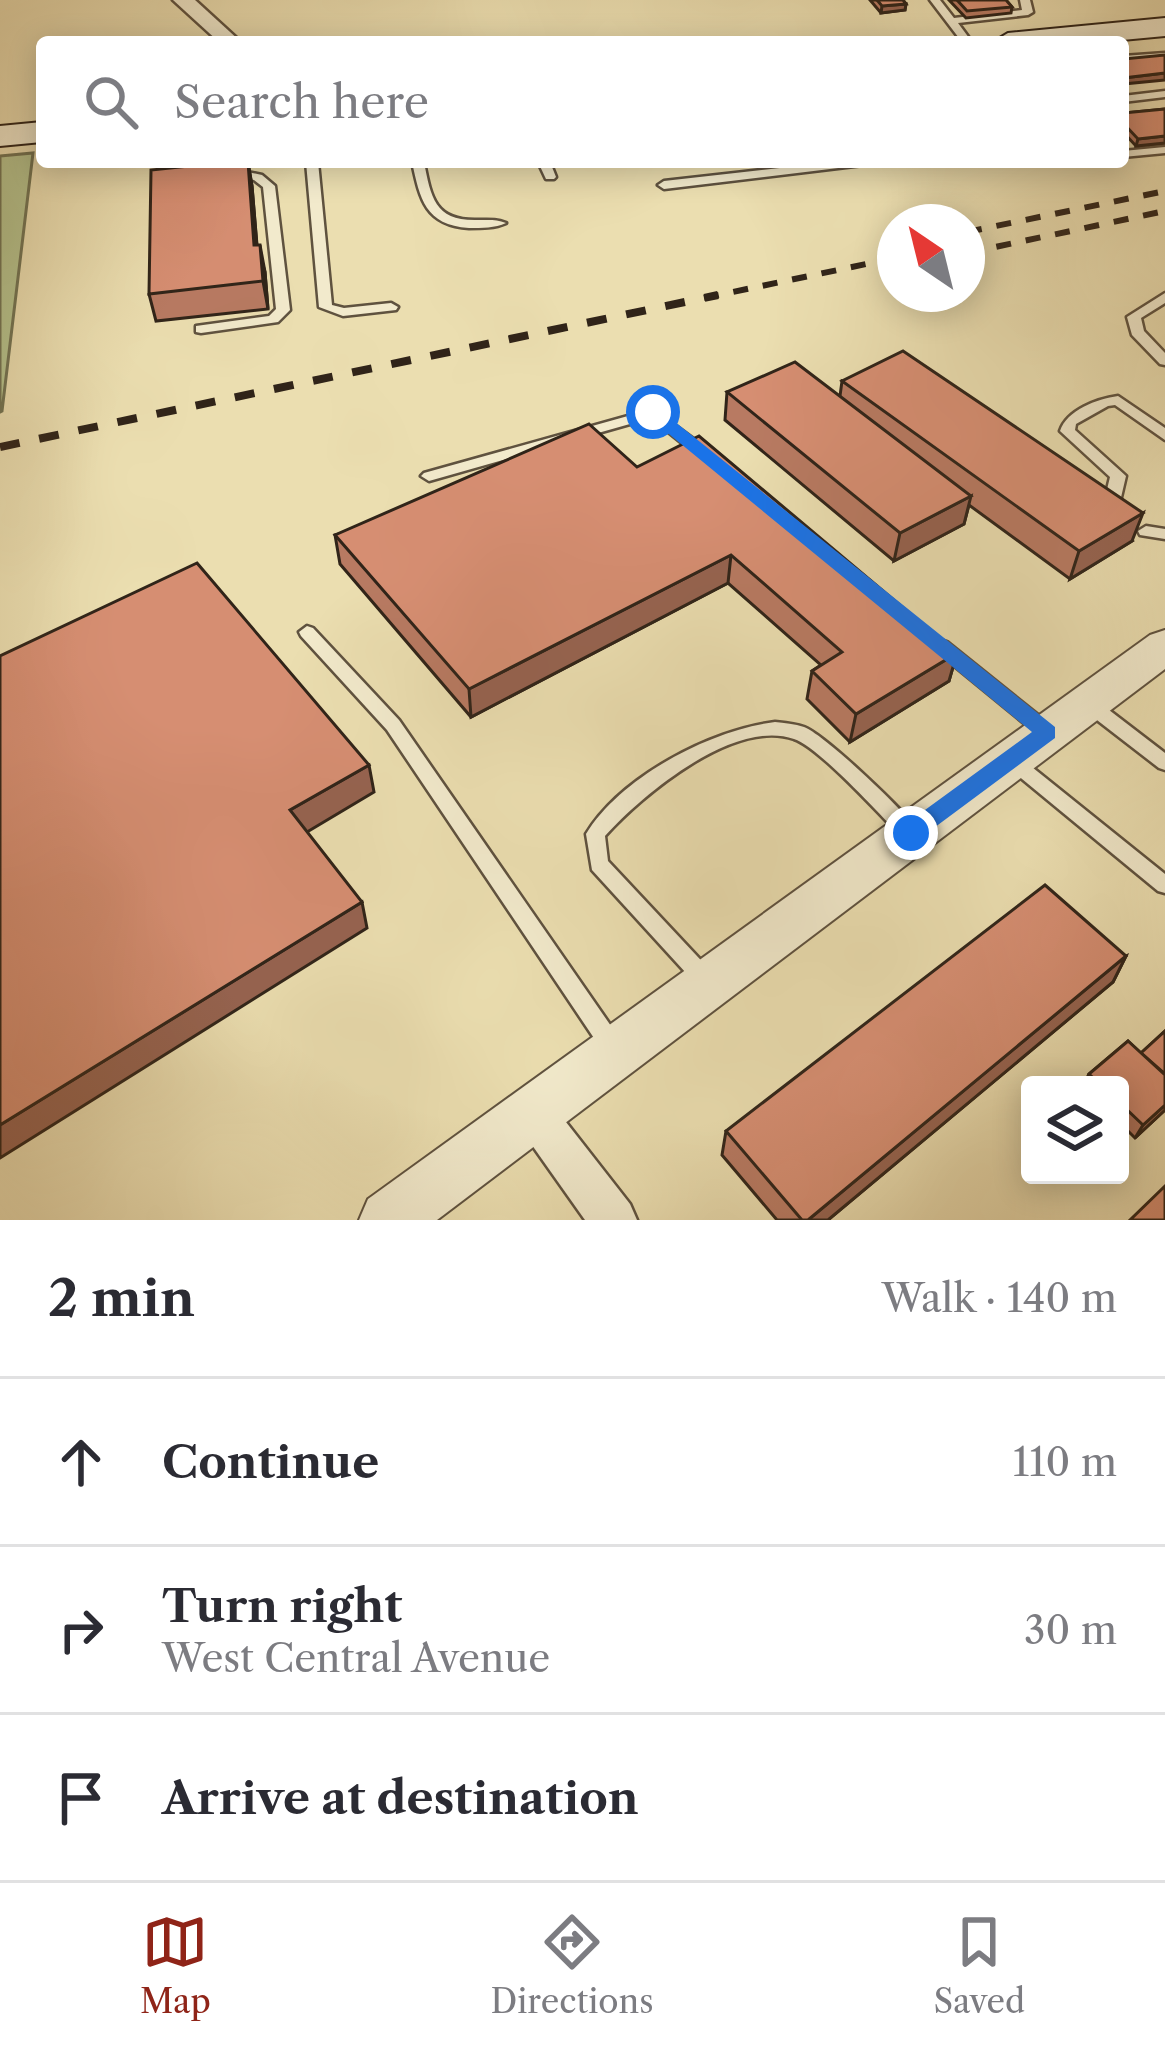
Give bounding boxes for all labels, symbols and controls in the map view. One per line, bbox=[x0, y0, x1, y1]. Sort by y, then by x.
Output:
search box bbox=[36, 36, 1129, 168]
icon: search bbox=[78, 69, 144, 135]
text: Search here bbox=[174, 74, 429, 130]
north arrow bbox=[877, 204, 985, 312]
route start bbox=[626, 385, 680, 439]
route end bbox=[884, 806, 938, 860]
map controls bbox=[1021, 1076, 1129, 1184]
button: layers bbox=[1021, 1076, 1129, 1184]
text: 2 min bbox=[48, 1267, 195, 1329]
text: Walk · 140 m bbox=[882, 1274, 1117, 1322]
icon: ahead bbox=[48, 1429, 114, 1495]
text: Continue bbox=[162, 1434, 379, 1490]
text: 110 m bbox=[1013, 1438, 1117, 1486]
text: Turn right bbox=[162, 1578, 402, 1634]
icon: right bbox=[48, 1597, 114, 1663]
text: 30 m bbox=[1024, 1606, 1117, 1654]
text: West Central Avenue bbox=[162, 1634, 550, 1682]
icon: arrive bbox=[48, 1765, 114, 1831]
text: Arrive at destination bbox=[162, 1770, 639, 1826]
tab: Map bbox=[140, 1909, 211, 2022]
tab: Directions bbox=[491, 1909, 654, 2022]
tab: Saved bbox=[933, 1909, 1025, 2022]

